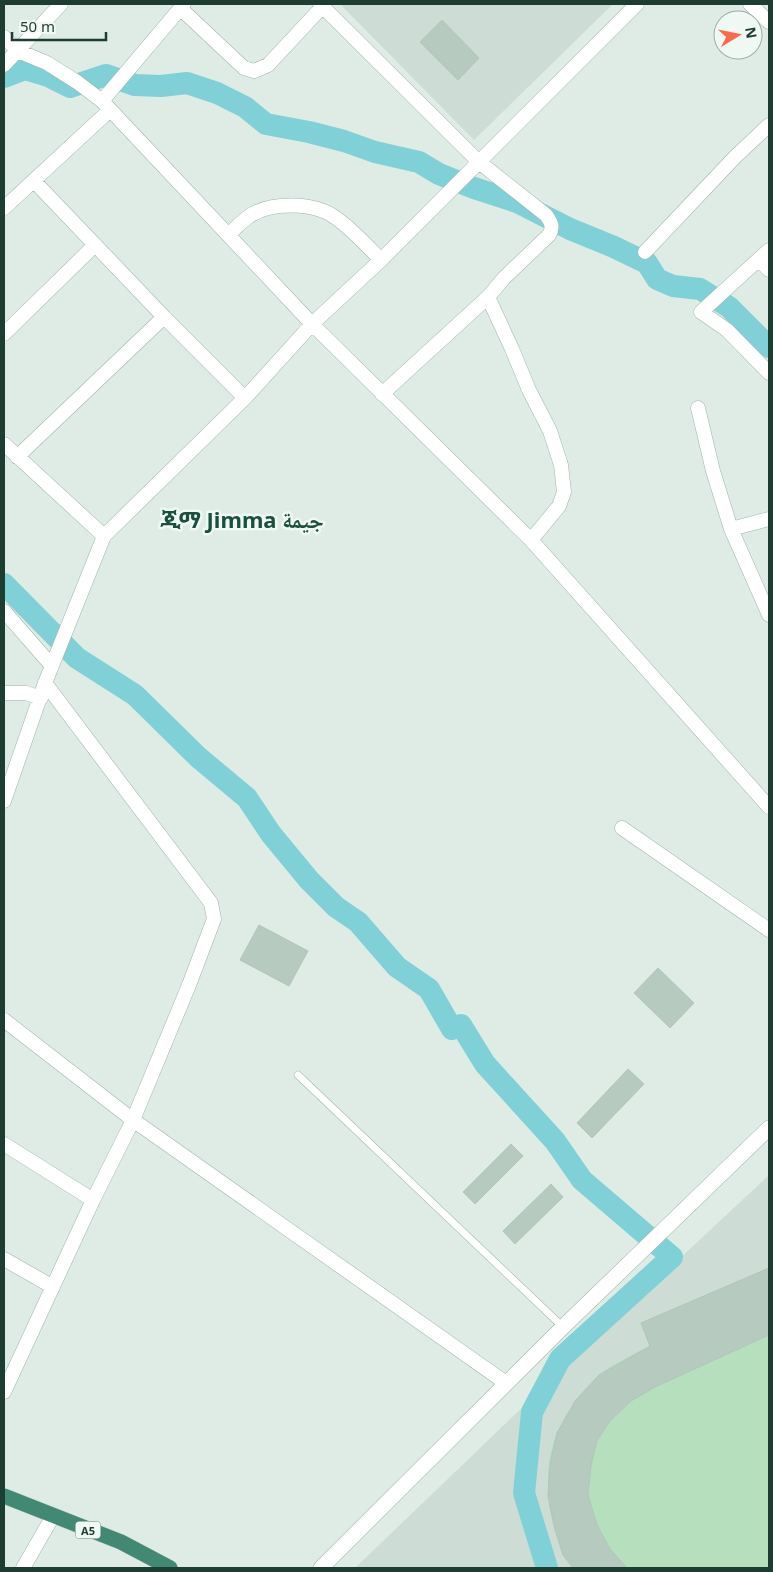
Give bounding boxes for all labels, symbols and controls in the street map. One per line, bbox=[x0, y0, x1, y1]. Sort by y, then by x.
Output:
scale bar bbox=[12, 10, 106, 42]
north arrow bbox=[713, 10, 763, 60]
text: 50 m bbox=[20, 16, 55, 36]
text: N bbox=[741, 25, 762, 40]
district label: ጂማ Jimma جيمة bbox=[160, 504, 324, 534]
road number: A5 bbox=[76, 1522, 100, 1538]

